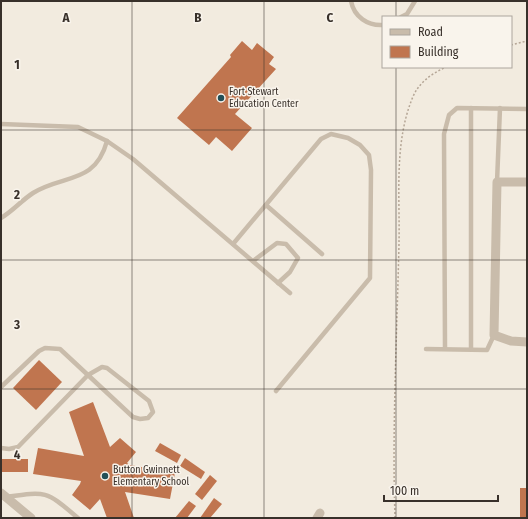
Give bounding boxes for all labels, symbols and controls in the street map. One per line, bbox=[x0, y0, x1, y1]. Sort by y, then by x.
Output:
text: A bbox=[61, 10, 70, 25]
text: B bbox=[194, 10, 202, 25]
text: C bbox=[327, 10, 334, 25]
legend bbox=[382, 16, 512, 68]
text: Road bbox=[418, 25, 443, 39]
text: Building bbox=[418, 45, 459, 59]
text: 1 bbox=[14, 57, 20, 72]
place label: Fort Stewart Education Center bbox=[229, 86, 299, 110]
marker: Fort Stewart Education Center bbox=[216, 93, 226, 103]
text: 2 bbox=[13, 187, 20, 202]
text: 3 bbox=[13, 317, 20, 332]
text: 4 bbox=[14, 447, 21, 462]
place label: Button Gwinnett Elementary School bbox=[113, 464, 189, 488]
marker: Button Gwinnett Elementary School bbox=[100, 471, 110, 481]
scale bar bbox=[384, 477, 498, 503]
text: 100 m bbox=[390, 484, 419, 498]

